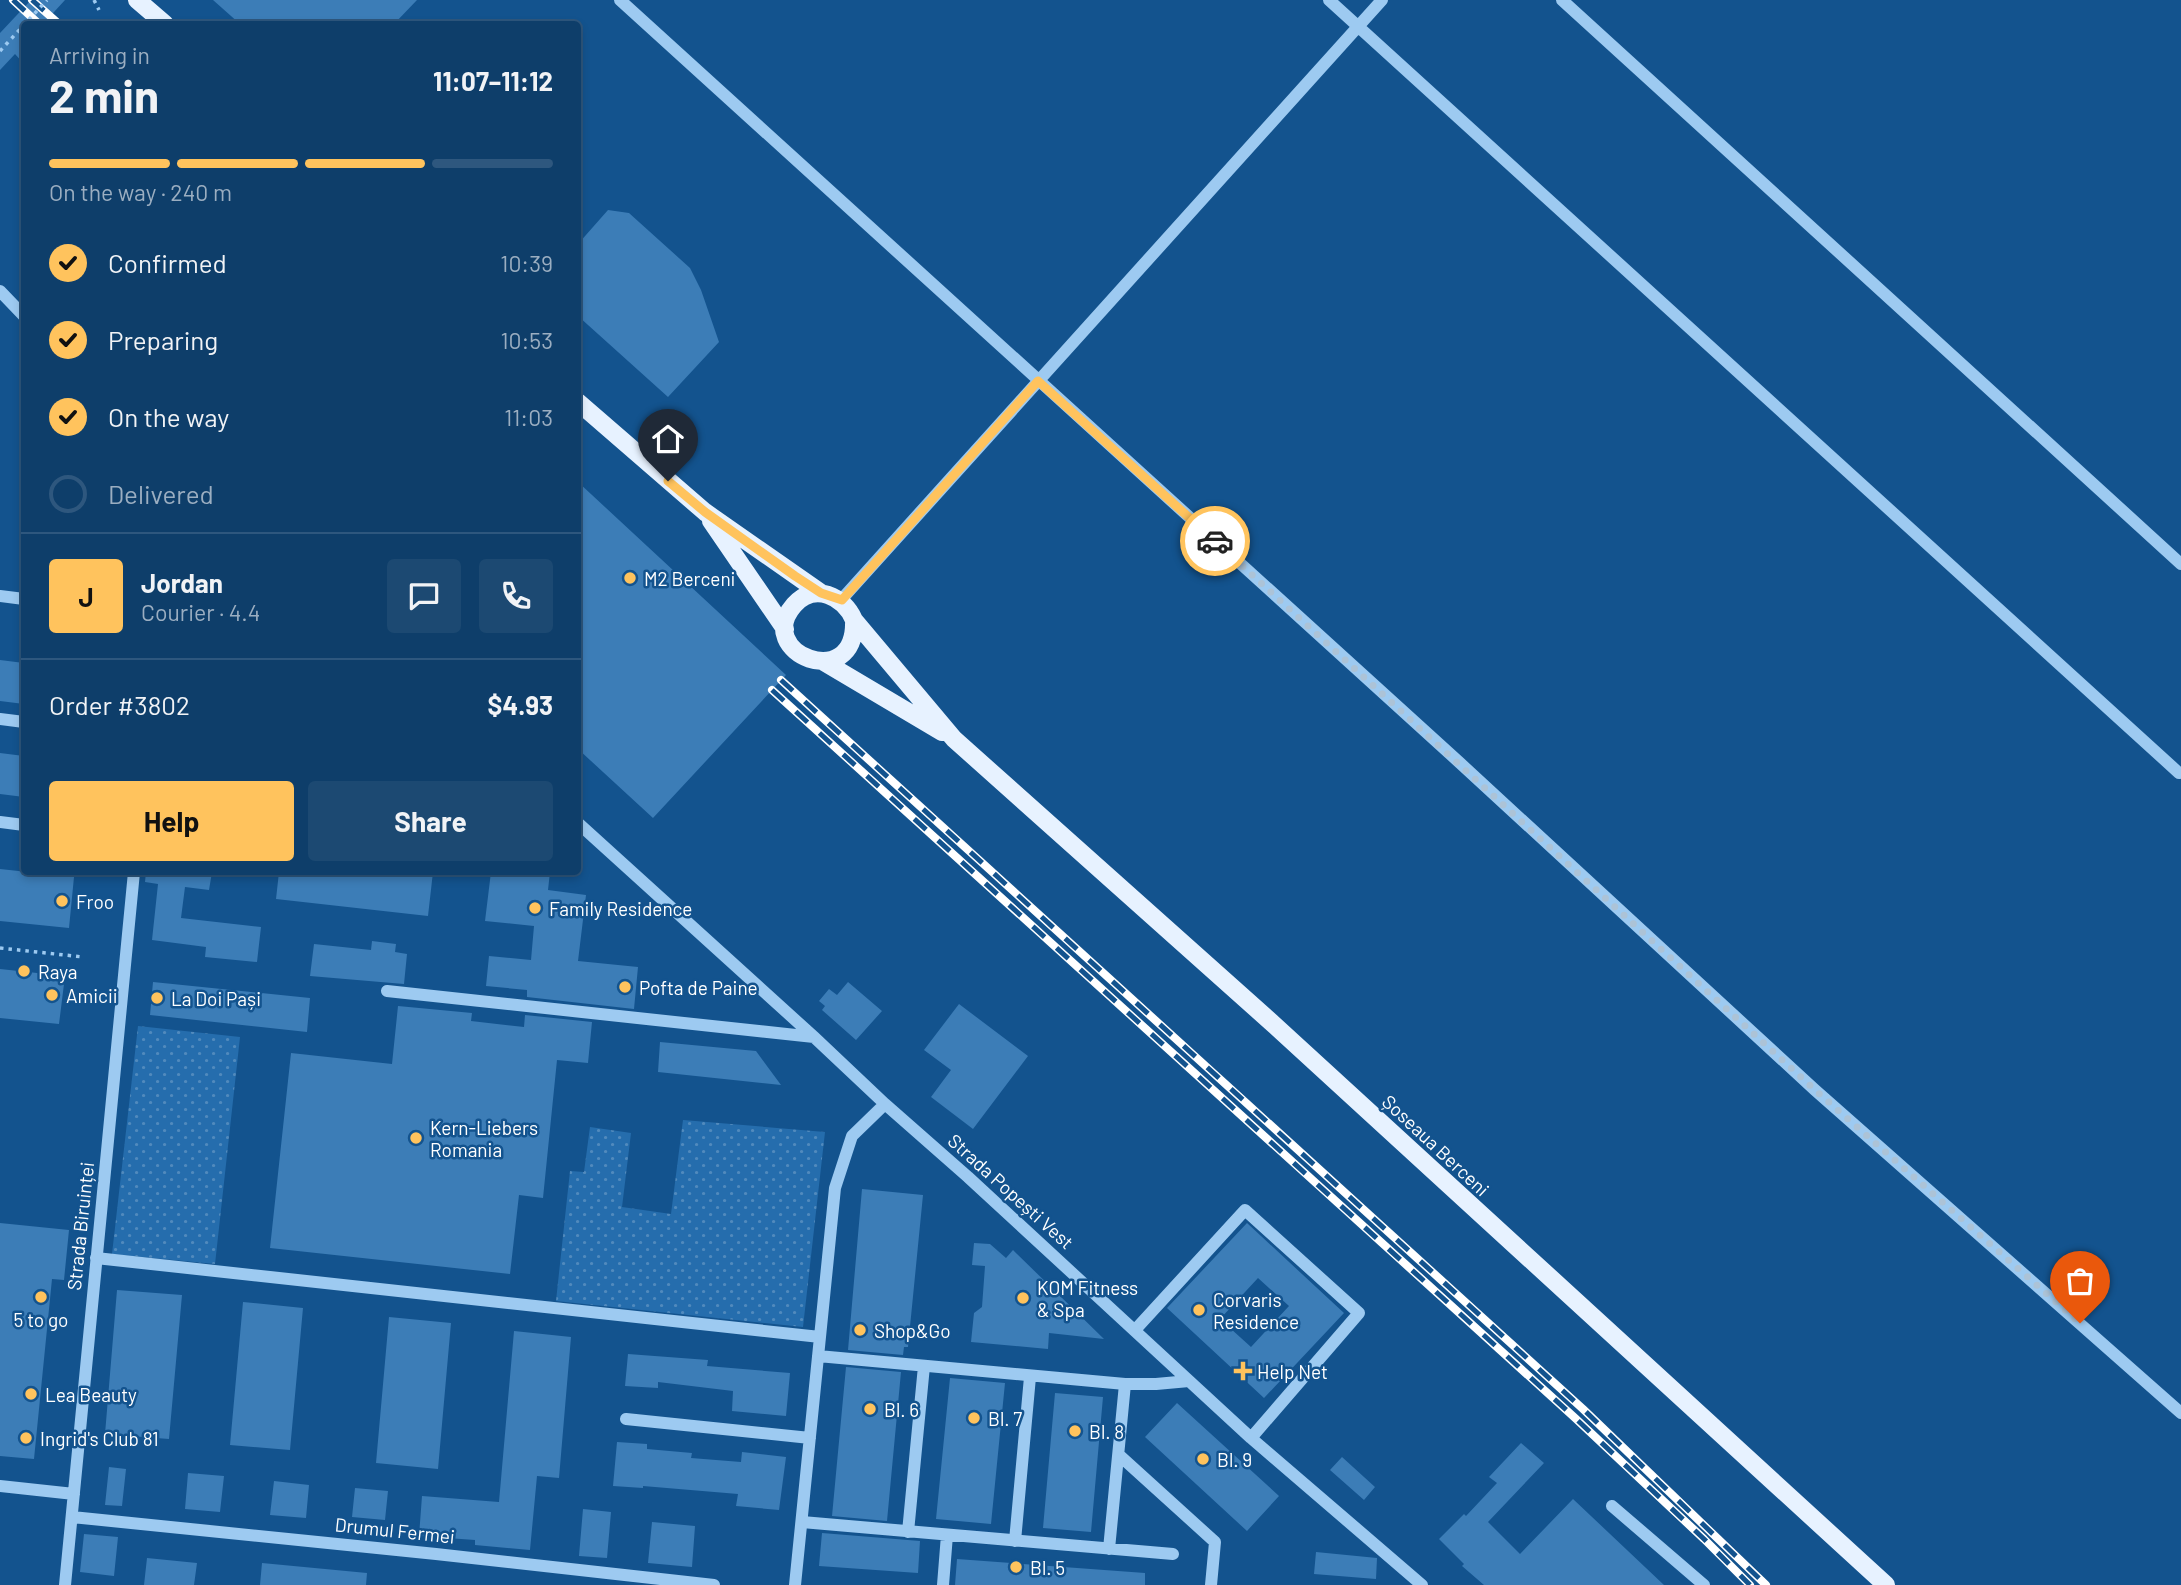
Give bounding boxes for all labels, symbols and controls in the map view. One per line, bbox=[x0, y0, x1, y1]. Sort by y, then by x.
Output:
text: Arriving in bbox=[49, 41, 150, 69]
text: 11:07–11:12 bbox=[433, 65, 553, 96]
text: 2 min bbox=[49, 67, 159, 122]
text: On the way · 240 m bbox=[49, 178, 232, 206]
icon: check bbox=[49, 244, 87, 282]
text: Confirmed bbox=[108, 247, 227, 278]
text: 10:39 bbox=[500, 249, 553, 277]
icon: check bbox=[49, 321, 87, 359]
text: Preparing bbox=[108, 324, 218, 355]
text: 10:53 bbox=[500, 326, 553, 354]
icon: check bbox=[49, 398, 87, 436]
text: On the way bbox=[108, 401, 229, 432]
text: 11:03 bbox=[504, 403, 553, 431]
pin bbox=[638, 409, 698, 481]
icon: home bbox=[649, 420, 687, 458]
text: Delivered bbox=[108, 478, 214, 509]
courier bbox=[1180, 506, 1250, 576]
icon: car bbox=[1196, 522, 1234, 560]
button: chat bbox=[387, 559, 461, 633]
button: phone bbox=[479, 559, 553, 633]
text: Jordan bbox=[141, 567, 223, 598]
place label: M2 Berceni bbox=[644, 567, 735, 590]
marker: M2 Berceni bbox=[622, 570, 638, 586]
text: J bbox=[78, 581, 94, 612]
text: Courier · 4.4 bbox=[141, 598, 260, 626]
text: Order #3802 bbox=[49, 689, 190, 720]
text: $4.93 bbox=[488, 689, 553, 720]
button: Help bbox=[49, 781, 294, 861]
button: Share bbox=[308, 781, 553, 861]
place label: Froo bbox=[76, 890, 114, 913]
marker: Froo bbox=[54, 893, 70, 909]
place label: Family Residence bbox=[549, 897, 692, 920]
marker: Family Residence bbox=[527, 900, 543, 916]
place label: Raya bbox=[38, 960, 77, 983]
marker: Raya bbox=[16, 963, 32, 979]
place label: Pofta de Paine bbox=[639, 976, 758, 999]
marker: Pofta de Paine bbox=[617, 979, 633, 995]
place label: Amicii bbox=[66, 984, 118, 1007]
marker: Amicii bbox=[44, 987, 60, 1003]
place label: La Doi Pași bbox=[171, 987, 261, 1010]
marker: La Doi Pași bbox=[149, 990, 165, 1006]
street label: Șoseaua Berceni bbox=[1378, 1090, 1494, 1200]
place label: Kern-Liebers Romania bbox=[430, 1116, 538, 1161]
street label: Strada Popești Vest bbox=[943, 1129, 1079, 1253]
marker: Kern-Liebers Romania bbox=[408, 1130, 424, 1146]
street label: Strada Biruinței bbox=[62, 1161, 98, 1291]
pin bbox=[2050, 1251, 2110, 1323]
icon: bag bbox=[2061, 1262, 2099, 1300]
place label: KOM Fitness & Spa bbox=[1037, 1276, 1138, 1321]
place label: Corvaris Residence bbox=[1213, 1288, 1299, 1333]
marker: 5 to go bbox=[33, 1289, 49, 1305]
marker: KOM Fitness & Spa bbox=[1015, 1290, 1031, 1306]
marker: Corvaris Residence bbox=[1191, 1302, 1207, 1318]
place label: 5 to go bbox=[14, 1308, 68, 1331]
place label: Shop&Go bbox=[874, 1319, 951, 1342]
marker: Shop&Go bbox=[852, 1322, 868, 1338]
place label: Help Net bbox=[1257, 1360, 1328, 1383]
marker: Help Net bbox=[1235, 1363, 1251, 1379]
place label: Lea Beauty bbox=[45, 1383, 137, 1406]
marker: Lea Beauty bbox=[23, 1386, 39, 1402]
place label: Bl. 6 bbox=[884, 1398, 919, 1421]
marker: Bl. 6 bbox=[862, 1401, 878, 1417]
place label: Bl. 7 bbox=[988, 1407, 1022, 1430]
marker: Bl. 7 bbox=[966, 1410, 982, 1426]
place label: Bl. 8 bbox=[1089, 1420, 1124, 1443]
marker: Bl. 8 bbox=[1067, 1423, 1083, 1439]
place label: Ingrid's Club 81 bbox=[40, 1427, 159, 1450]
marker: Ingrid's Club 81 bbox=[18, 1430, 34, 1446]
place label: Bl. 9 bbox=[1217, 1448, 1252, 1471]
marker: Bl. 9 bbox=[1195, 1451, 1211, 1467]
street label: Drumul Fermei bbox=[334, 1512, 456, 1548]
place label: Bl. 5 bbox=[1030, 1556, 1065, 1579]
marker: Bl. 5 bbox=[1008, 1559, 1024, 1575]

